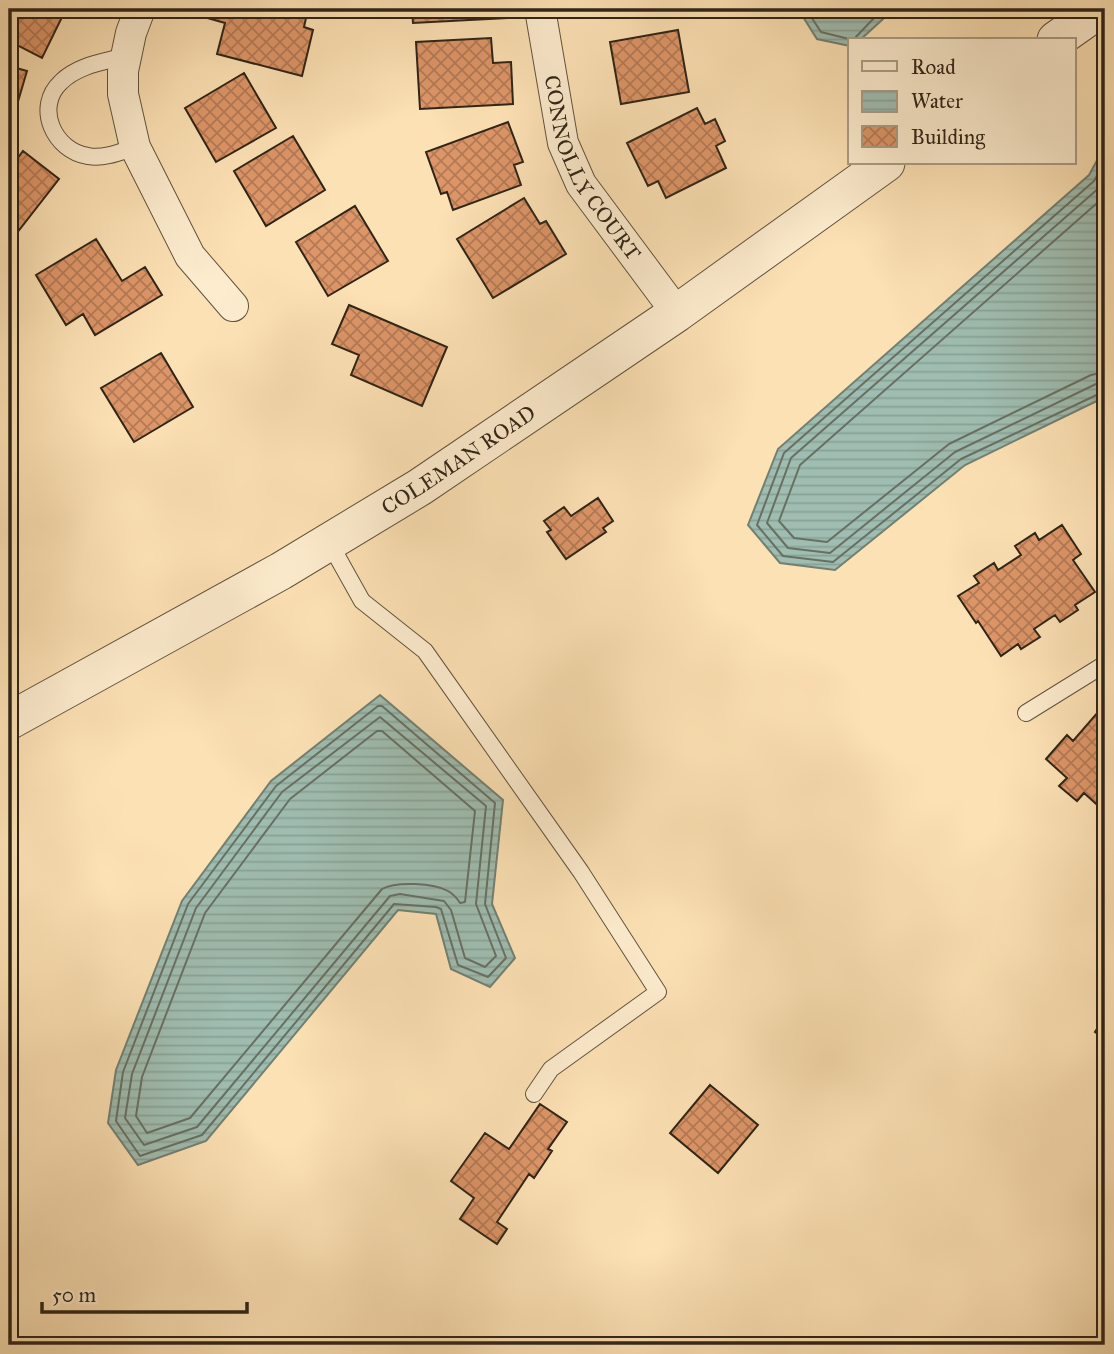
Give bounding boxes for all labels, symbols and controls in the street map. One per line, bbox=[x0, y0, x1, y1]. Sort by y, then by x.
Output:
legend bbox=[848, 38, 1076, 164]
text: Road bbox=[911, 54, 956, 80]
street label: CONNOLLY COURT bbox=[539, 73, 646, 265]
text: Water bbox=[911, 88, 963, 114]
text: Building bbox=[911, 124, 985, 150]
street label: COLEMAN ROAD bbox=[377, 400, 541, 520]
scale bar bbox=[42, 1270, 247, 1314]
text: 50 m bbox=[52, 1282, 97, 1308]

